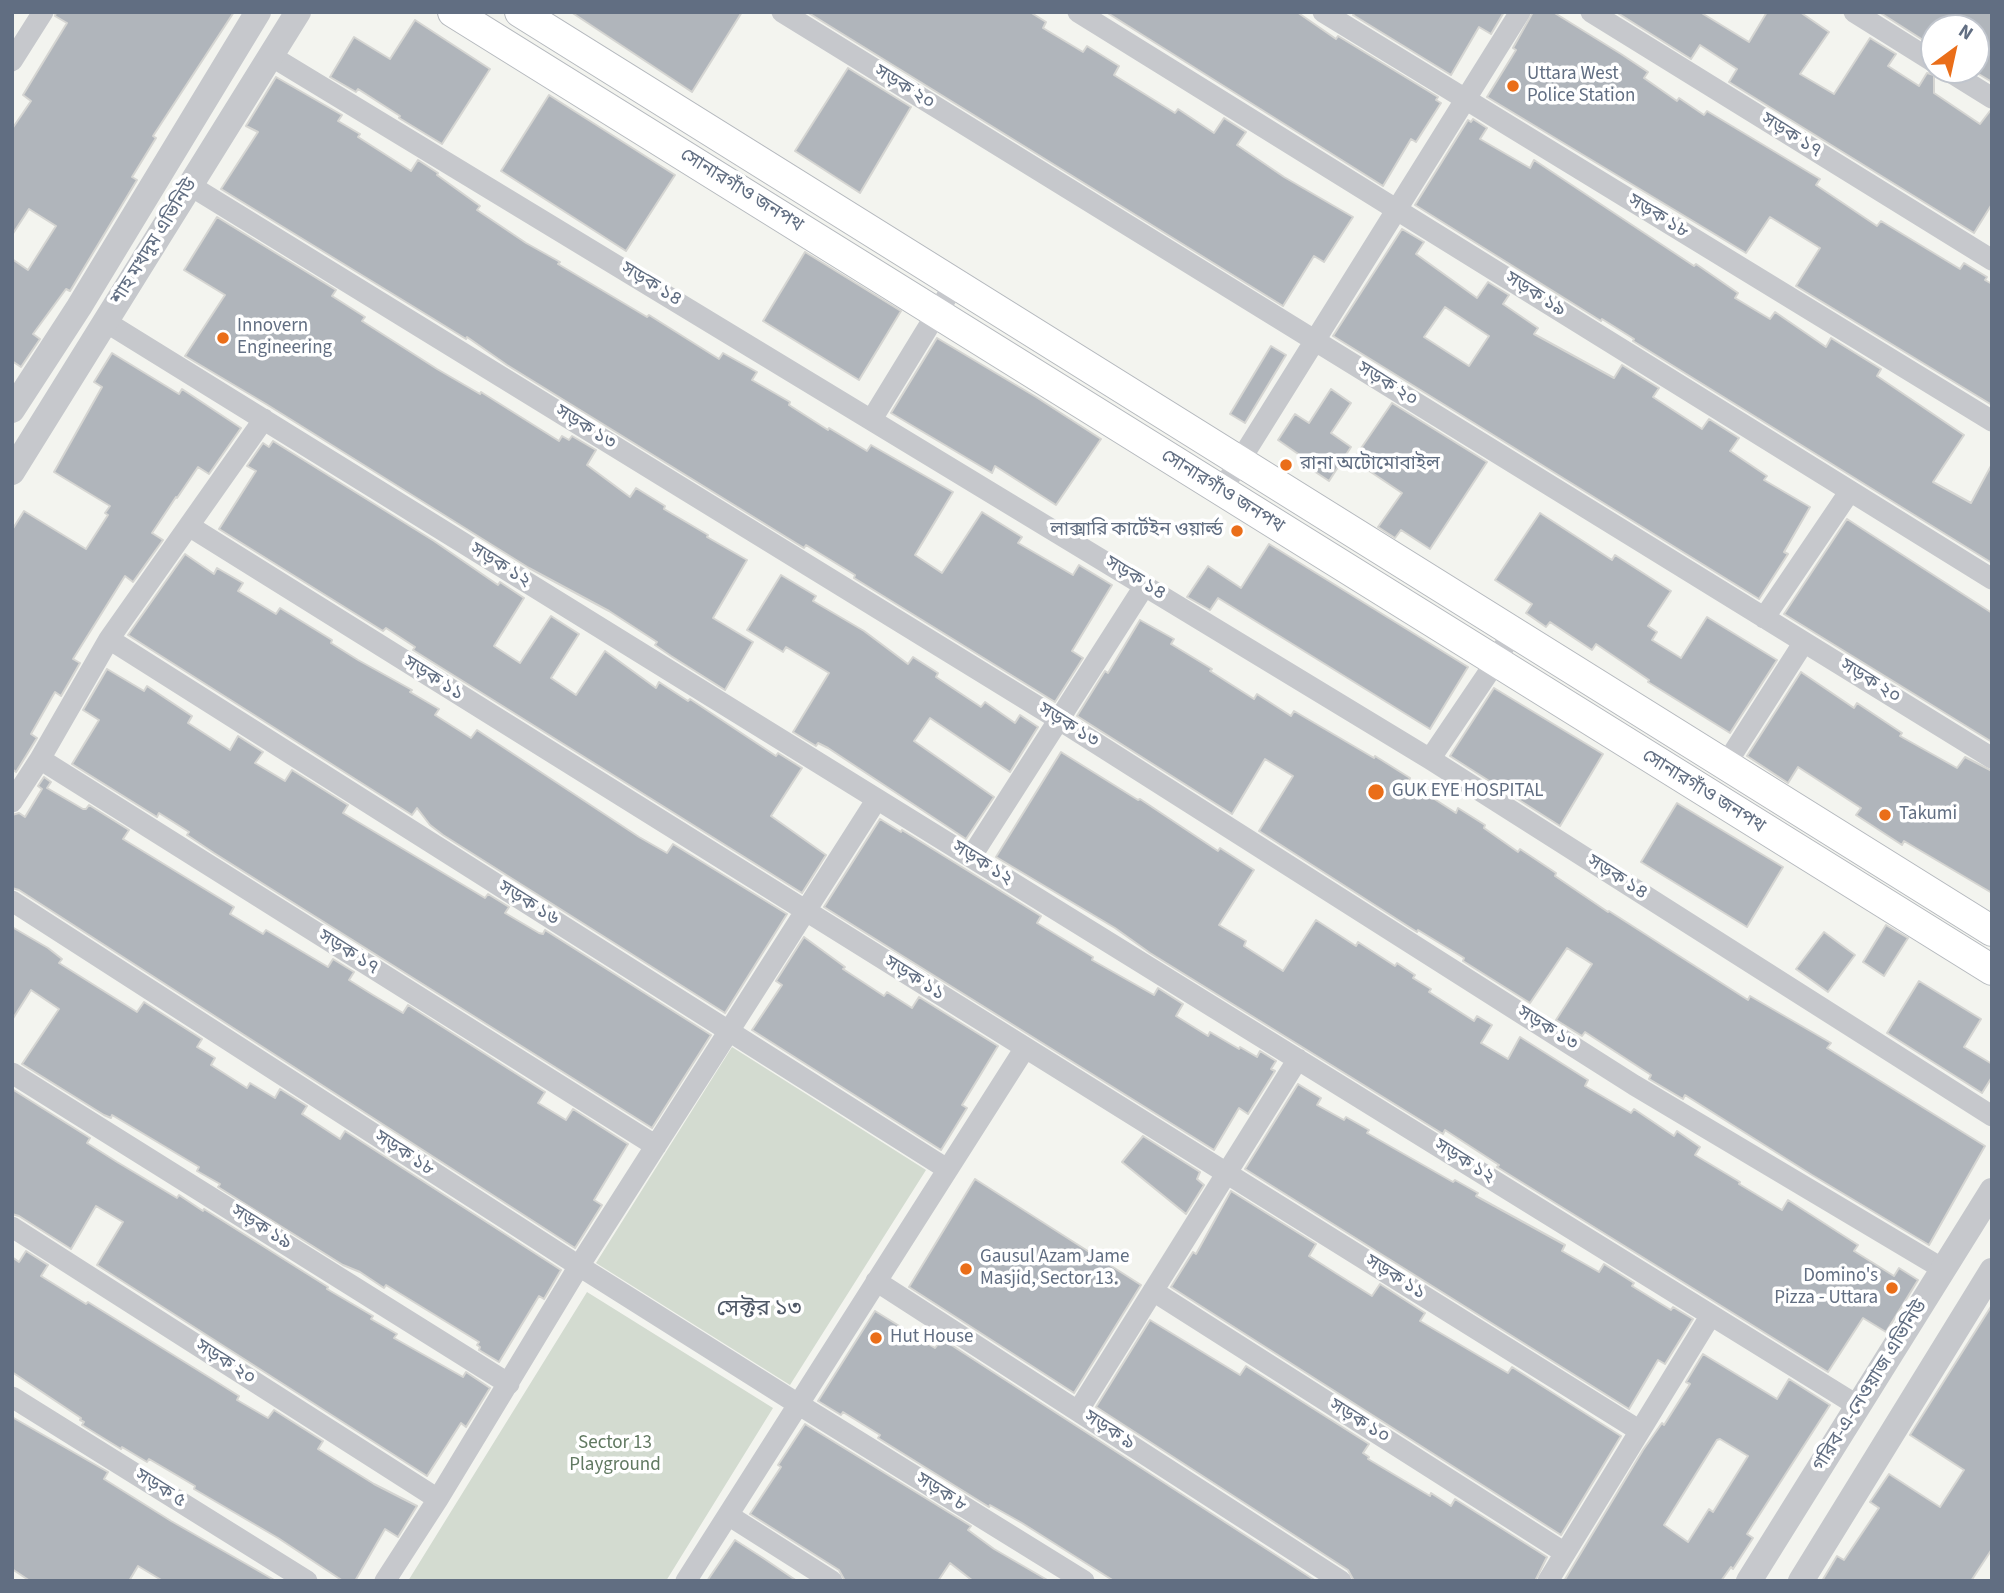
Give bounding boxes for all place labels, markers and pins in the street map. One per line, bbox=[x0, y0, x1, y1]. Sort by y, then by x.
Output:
place label: Uttara West Police Station bbox=[1527, 64, 1635, 108]
marker: Uttara West Police Station bbox=[1505, 78, 1521, 94]
place label: Innovern Engineering bbox=[237, 316, 332, 360]
marker: Innovern Engineering bbox=[215, 330, 231, 346]
place label: রানা অটোমোবাইল bbox=[1300, 454, 1440, 476]
marker: রানা অটোমোবাইল bbox=[1278, 457, 1294, 473]
place label: লাক্সারি কার্টেইন ওয়ার্ল্ড bbox=[1050, 520, 1223, 542]
marker: লাক্সারি কার্টেইন ওয়ার্ল্ড bbox=[1229, 523, 1245, 539]
place label: GUK EYE HOSPITAL bbox=[1392, 781, 1544, 803]
marker: GUK EYE HOSPITAL bbox=[1366, 782, 1386, 802]
place label: Takumi bbox=[1899, 804, 1957, 826]
marker: Takumi bbox=[1877, 807, 1893, 823]
place label: Gausul Azam Jame Masjid, Sector 13. bbox=[980, 1247, 1130, 1291]
marker: Gausul Azam Jame Masjid, Sector 13. bbox=[958, 1261, 974, 1277]
place label: Domino's Pizza - Uttara bbox=[1774, 1266, 1878, 1310]
marker: Domino's Pizza - Uttara bbox=[1884, 1280, 1900, 1296]
place label: Hut House bbox=[890, 1327, 973, 1349]
marker: Hut House bbox=[868, 1330, 884, 1346]

